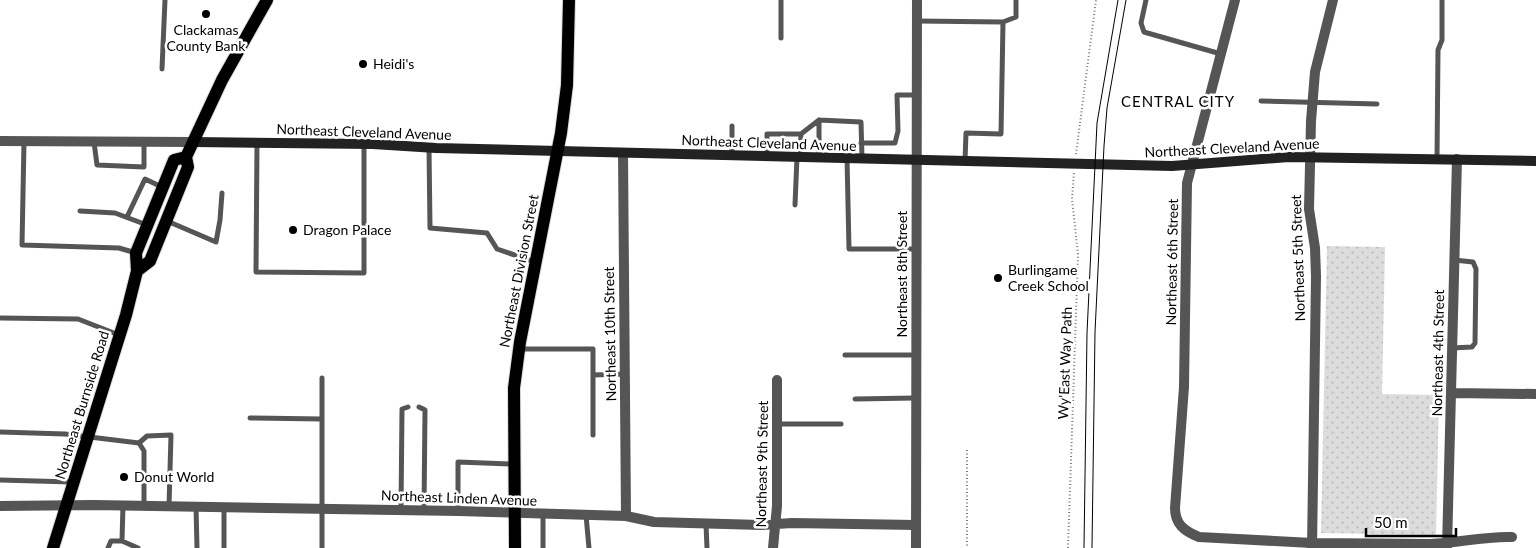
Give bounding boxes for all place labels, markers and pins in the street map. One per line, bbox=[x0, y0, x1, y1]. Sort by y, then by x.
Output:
marker: Clackamas County Bank bbox=[200, 8, 212, 20]
place label: Clackamas County Bank bbox=[167, 21, 246, 54]
place label: Heidi's bbox=[373, 55, 414, 72]
marker: Heidi's bbox=[357, 58, 369, 70]
place label: Dragon Palace bbox=[303, 221, 391, 238]
marker: Dragon Palace bbox=[287, 224, 299, 236]
place label: Burlingame Creek School bbox=[1008, 261, 1089, 294]
marker: Burlingame Creek School bbox=[992, 272, 1004, 284]
place label: Donut World bbox=[134, 468, 214, 485]
marker: Donut World bbox=[118, 471, 130, 483]

